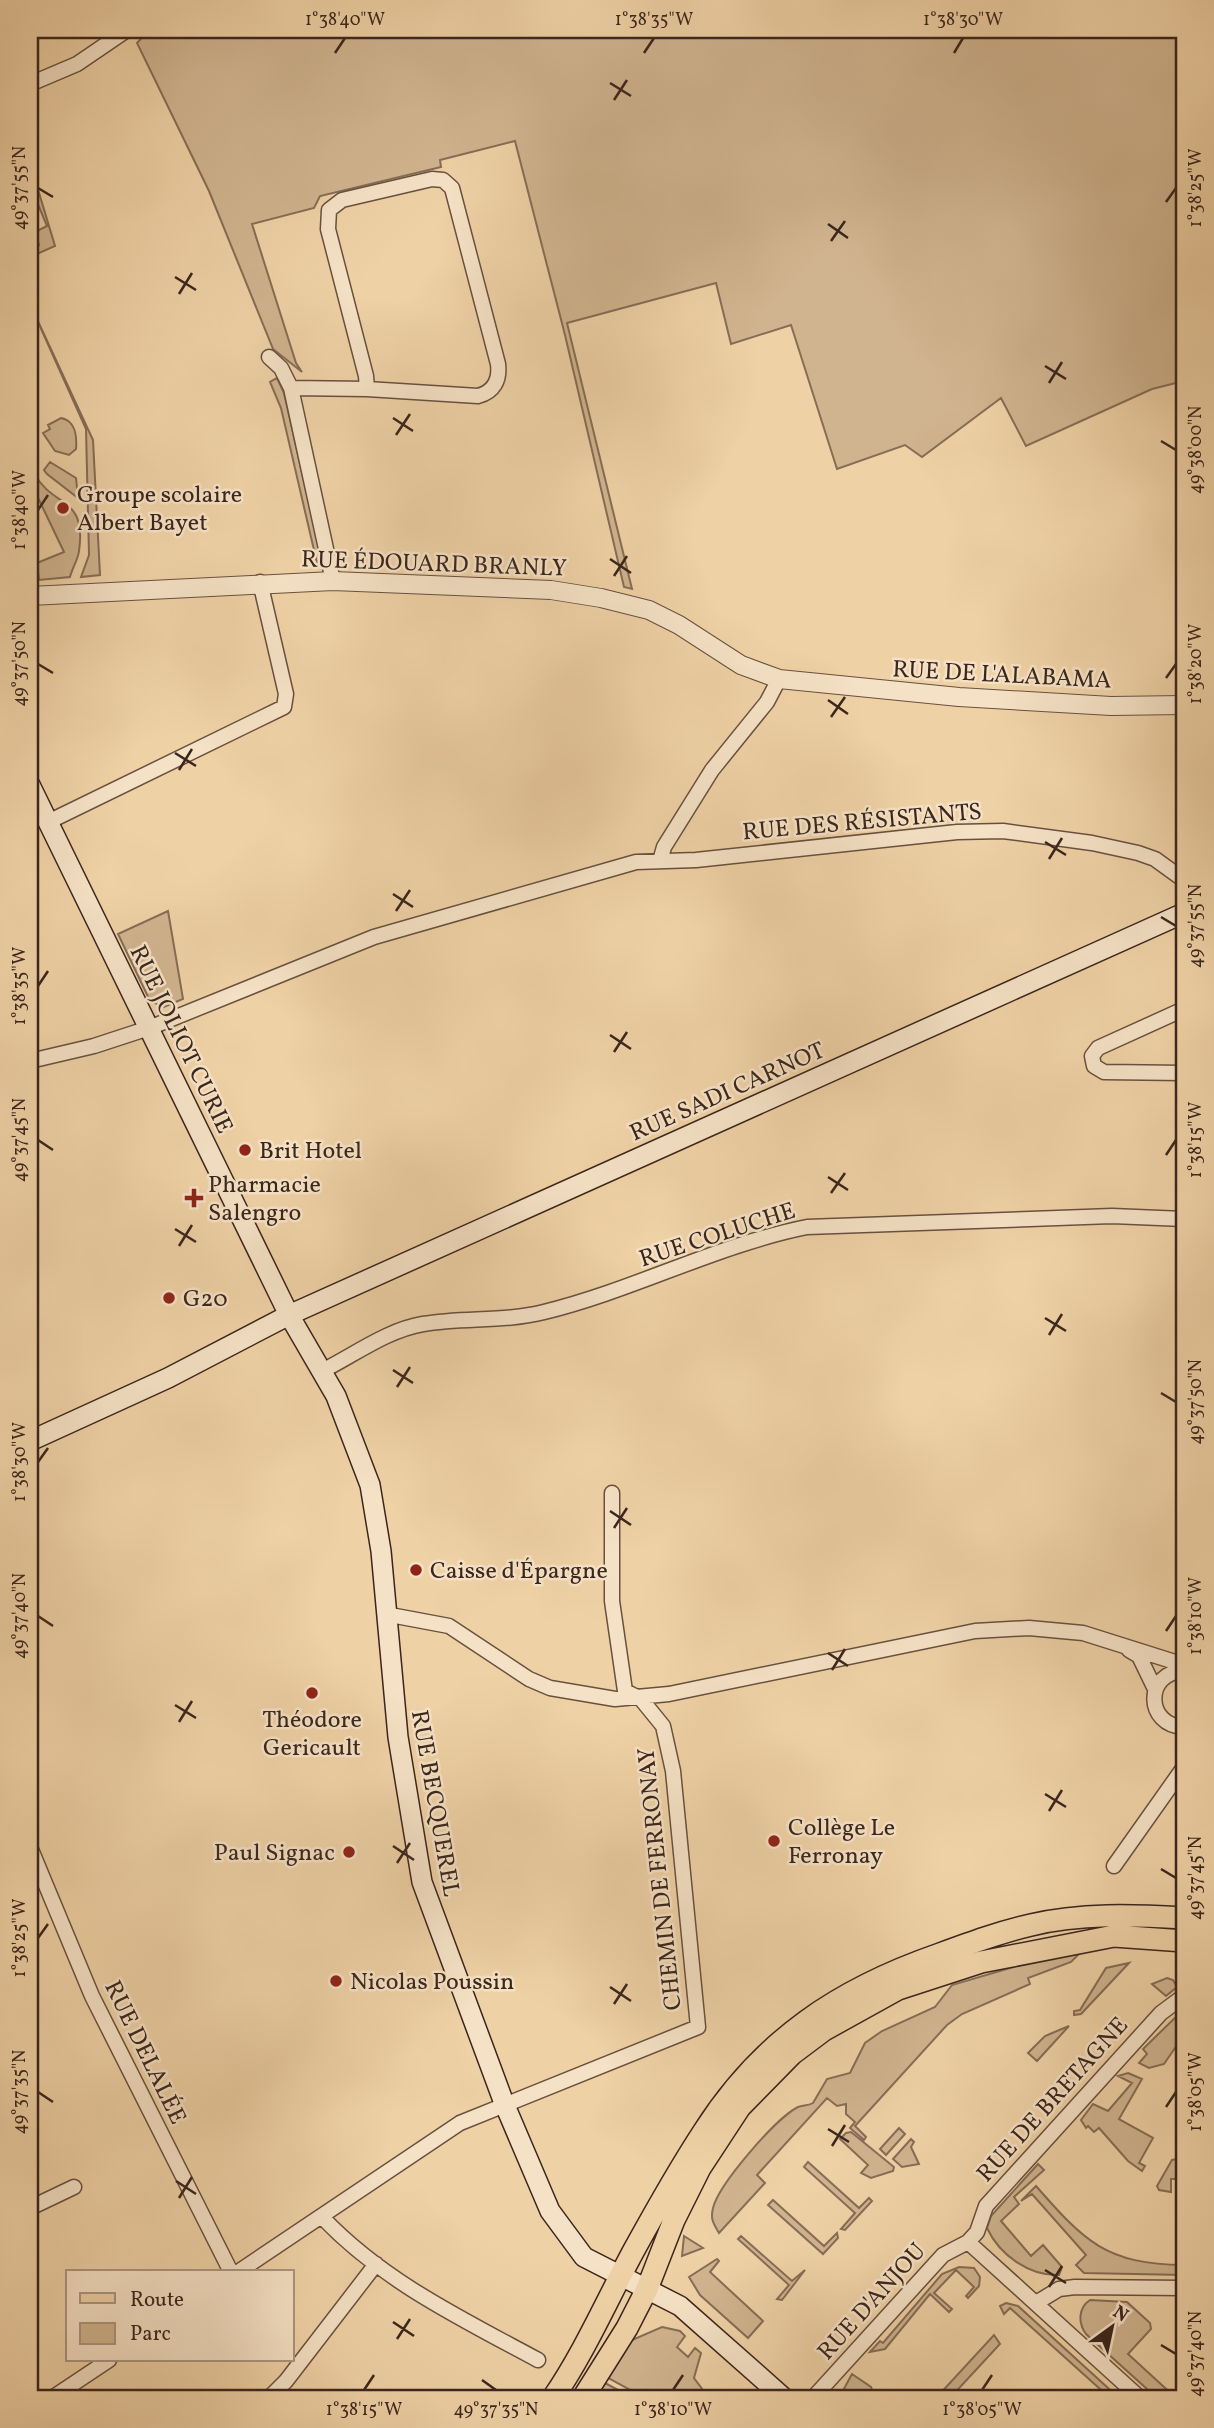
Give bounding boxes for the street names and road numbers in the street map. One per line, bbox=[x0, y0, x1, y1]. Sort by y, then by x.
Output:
street label: RUE ÉDOUARD BRANLY bbox=[300, 543, 567, 587]
street label: RUE DE L'ALABAMA bbox=[891, 653, 1113, 699]
street label: RUE DES RÉSISTANTS bbox=[741, 796, 983, 850]
street label: RUE JOLIOT CURIE bbox=[120, 940, 241, 1140]
street label: RUE SADI CARNOT bbox=[625, 1034, 831, 1151]
street label: RUE COLUCHE bbox=[635, 1195, 800, 1277]
street label: RUE BECQUEREL bbox=[401, 1707, 467, 1899]
street label: CHEMIN DE FERRONAY bbox=[630, 1746, 692, 2012]
street label: RUE DELALÉE bbox=[95, 1975, 194, 2131]
street label: RUE DE BRETAGNE bbox=[970, 2010, 1137, 2191]
street label: RUE D'ANJOU bbox=[810, 2236, 935, 2369]

